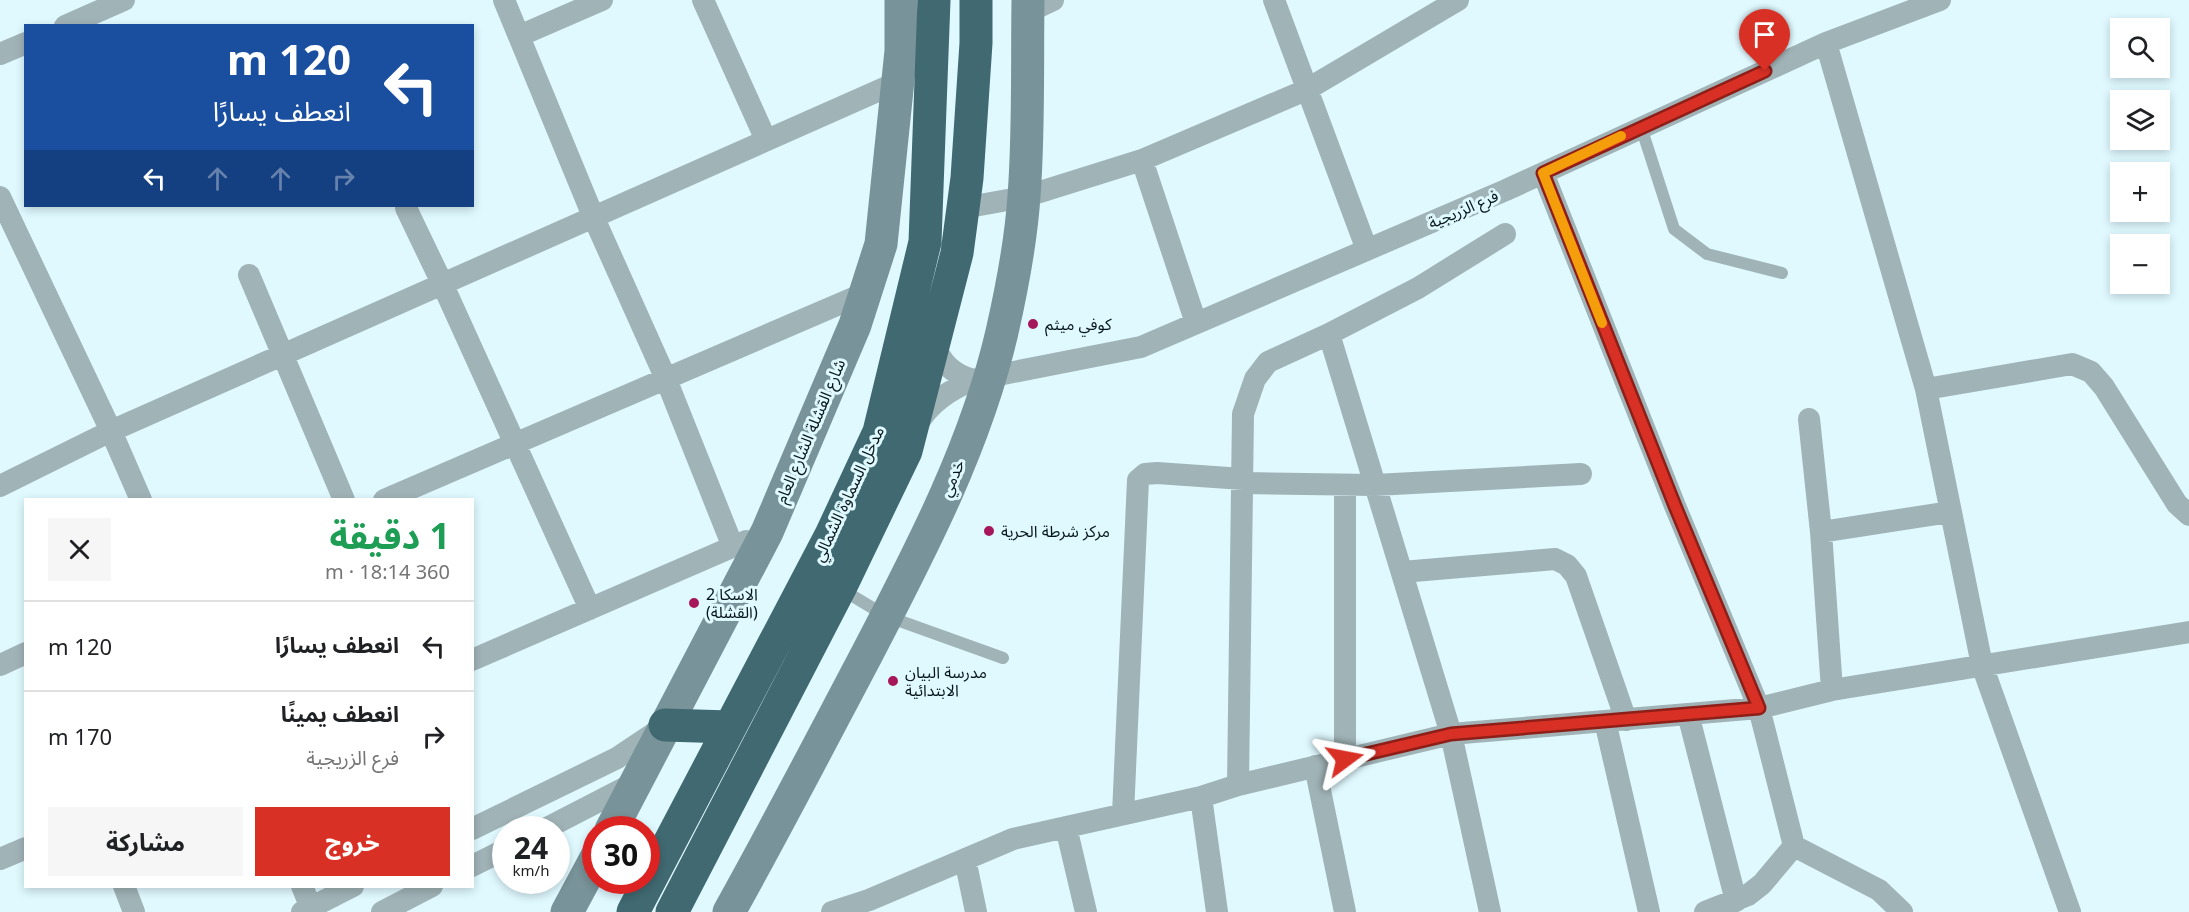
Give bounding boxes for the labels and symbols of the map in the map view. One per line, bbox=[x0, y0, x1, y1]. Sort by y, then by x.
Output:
pin bbox=[1739, 9, 1790, 71]
street label: فرع الزريجية bbox=[1425, 184, 1502, 235]
place label: كوفي ميثم bbox=[1045, 313, 1112, 337]
marker: كوفي ميثم bbox=[1026, 317, 1040, 331]
street label: شارع القشلة الشارع العام bbox=[770, 356, 852, 507]
street label: مدخل السماوة الشمالي bbox=[807, 423, 891, 566]
street label: خدمي bbox=[934, 456, 971, 501]
place label: مركز شرطة الحرية bbox=[1001, 520, 1110, 542]
marker: مركز شرطة الحرية bbox=[982, 524, 996, 538]
place label: الاسكا 2 (القشلة) bbox=[706, 583, 758, 623]
marker: الاسكا 2 (القشلة) bbox=[687, 596, 701, 610]
place label: مدرسة البيان الابتدائية bbox=[905, 661, 987, 701]
marker: مدرسة البيان الابتدائية bbox=[886, 674, 900, 688]
position arrow bbox=[1313, 727, 1377, 791]
speed limit sign: 30 bbox=[582, 816, 660, 894]

